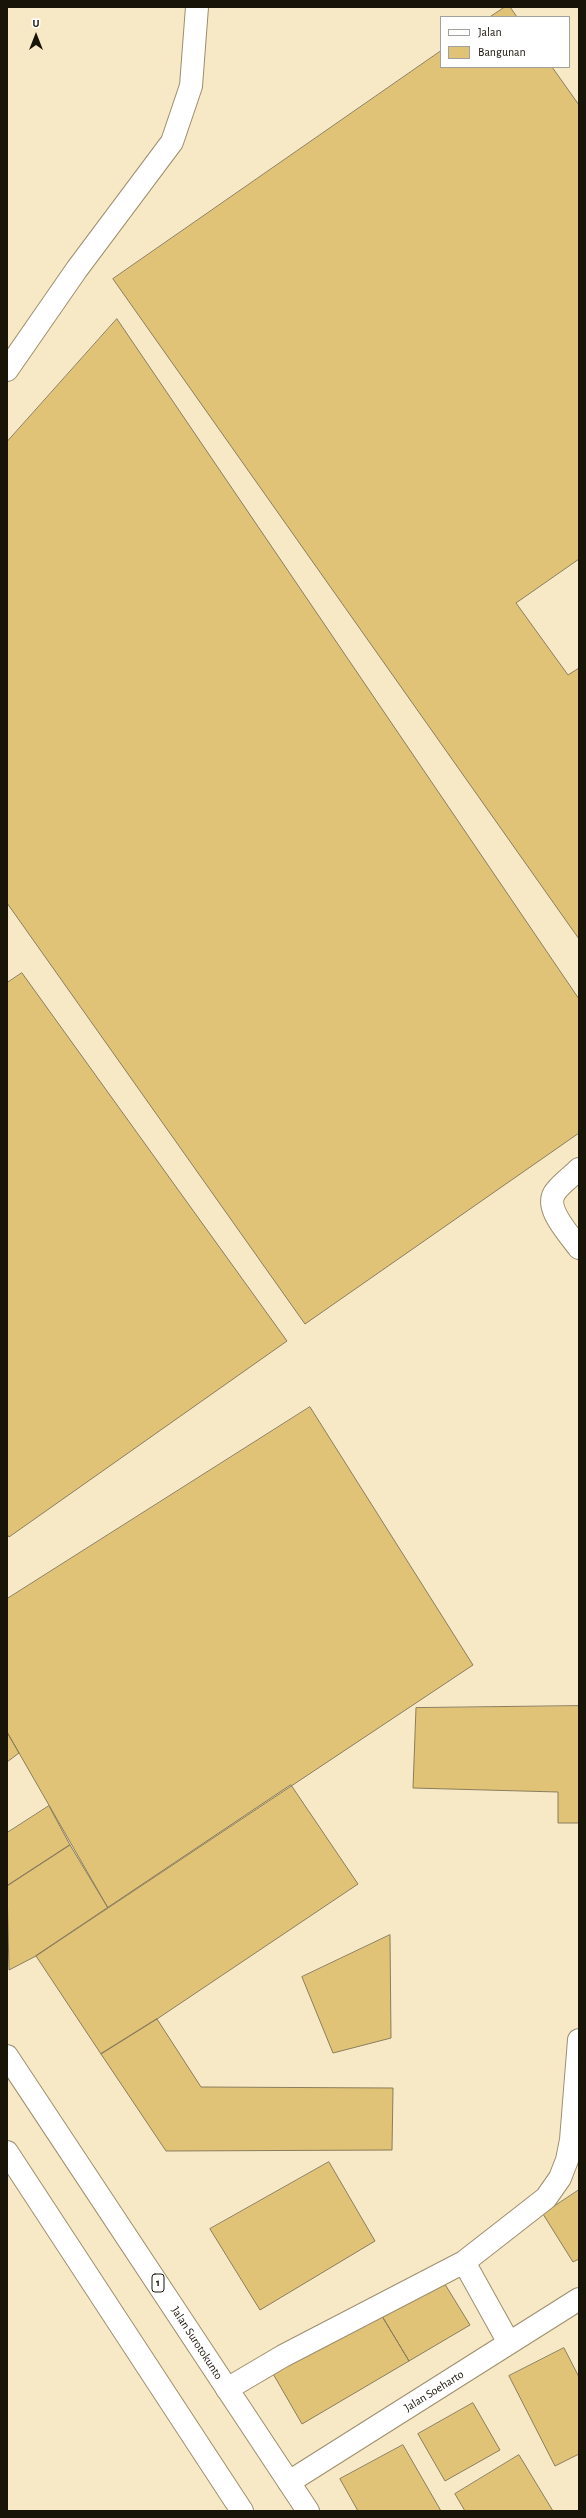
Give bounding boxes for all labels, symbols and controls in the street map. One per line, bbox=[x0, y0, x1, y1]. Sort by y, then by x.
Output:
north arrow bbox=[16, 16, 56, 56]
legend bbox=[440, 16, 570, 68]
text: U bbox=[32, 18, 40, 29]
text: Jalan bbox=[478, 26, 502, 38]
text: Bangunan bbox=[478, 46, 526, 58]
road number: 1 bbox=[152, 2274, 164, 2292]
street label: Jalan Surotokunto bbox=[168, 2304, 226, 2382]
street label: Jalan Soeharto bbox=[402, 2367, 466, 2415]

